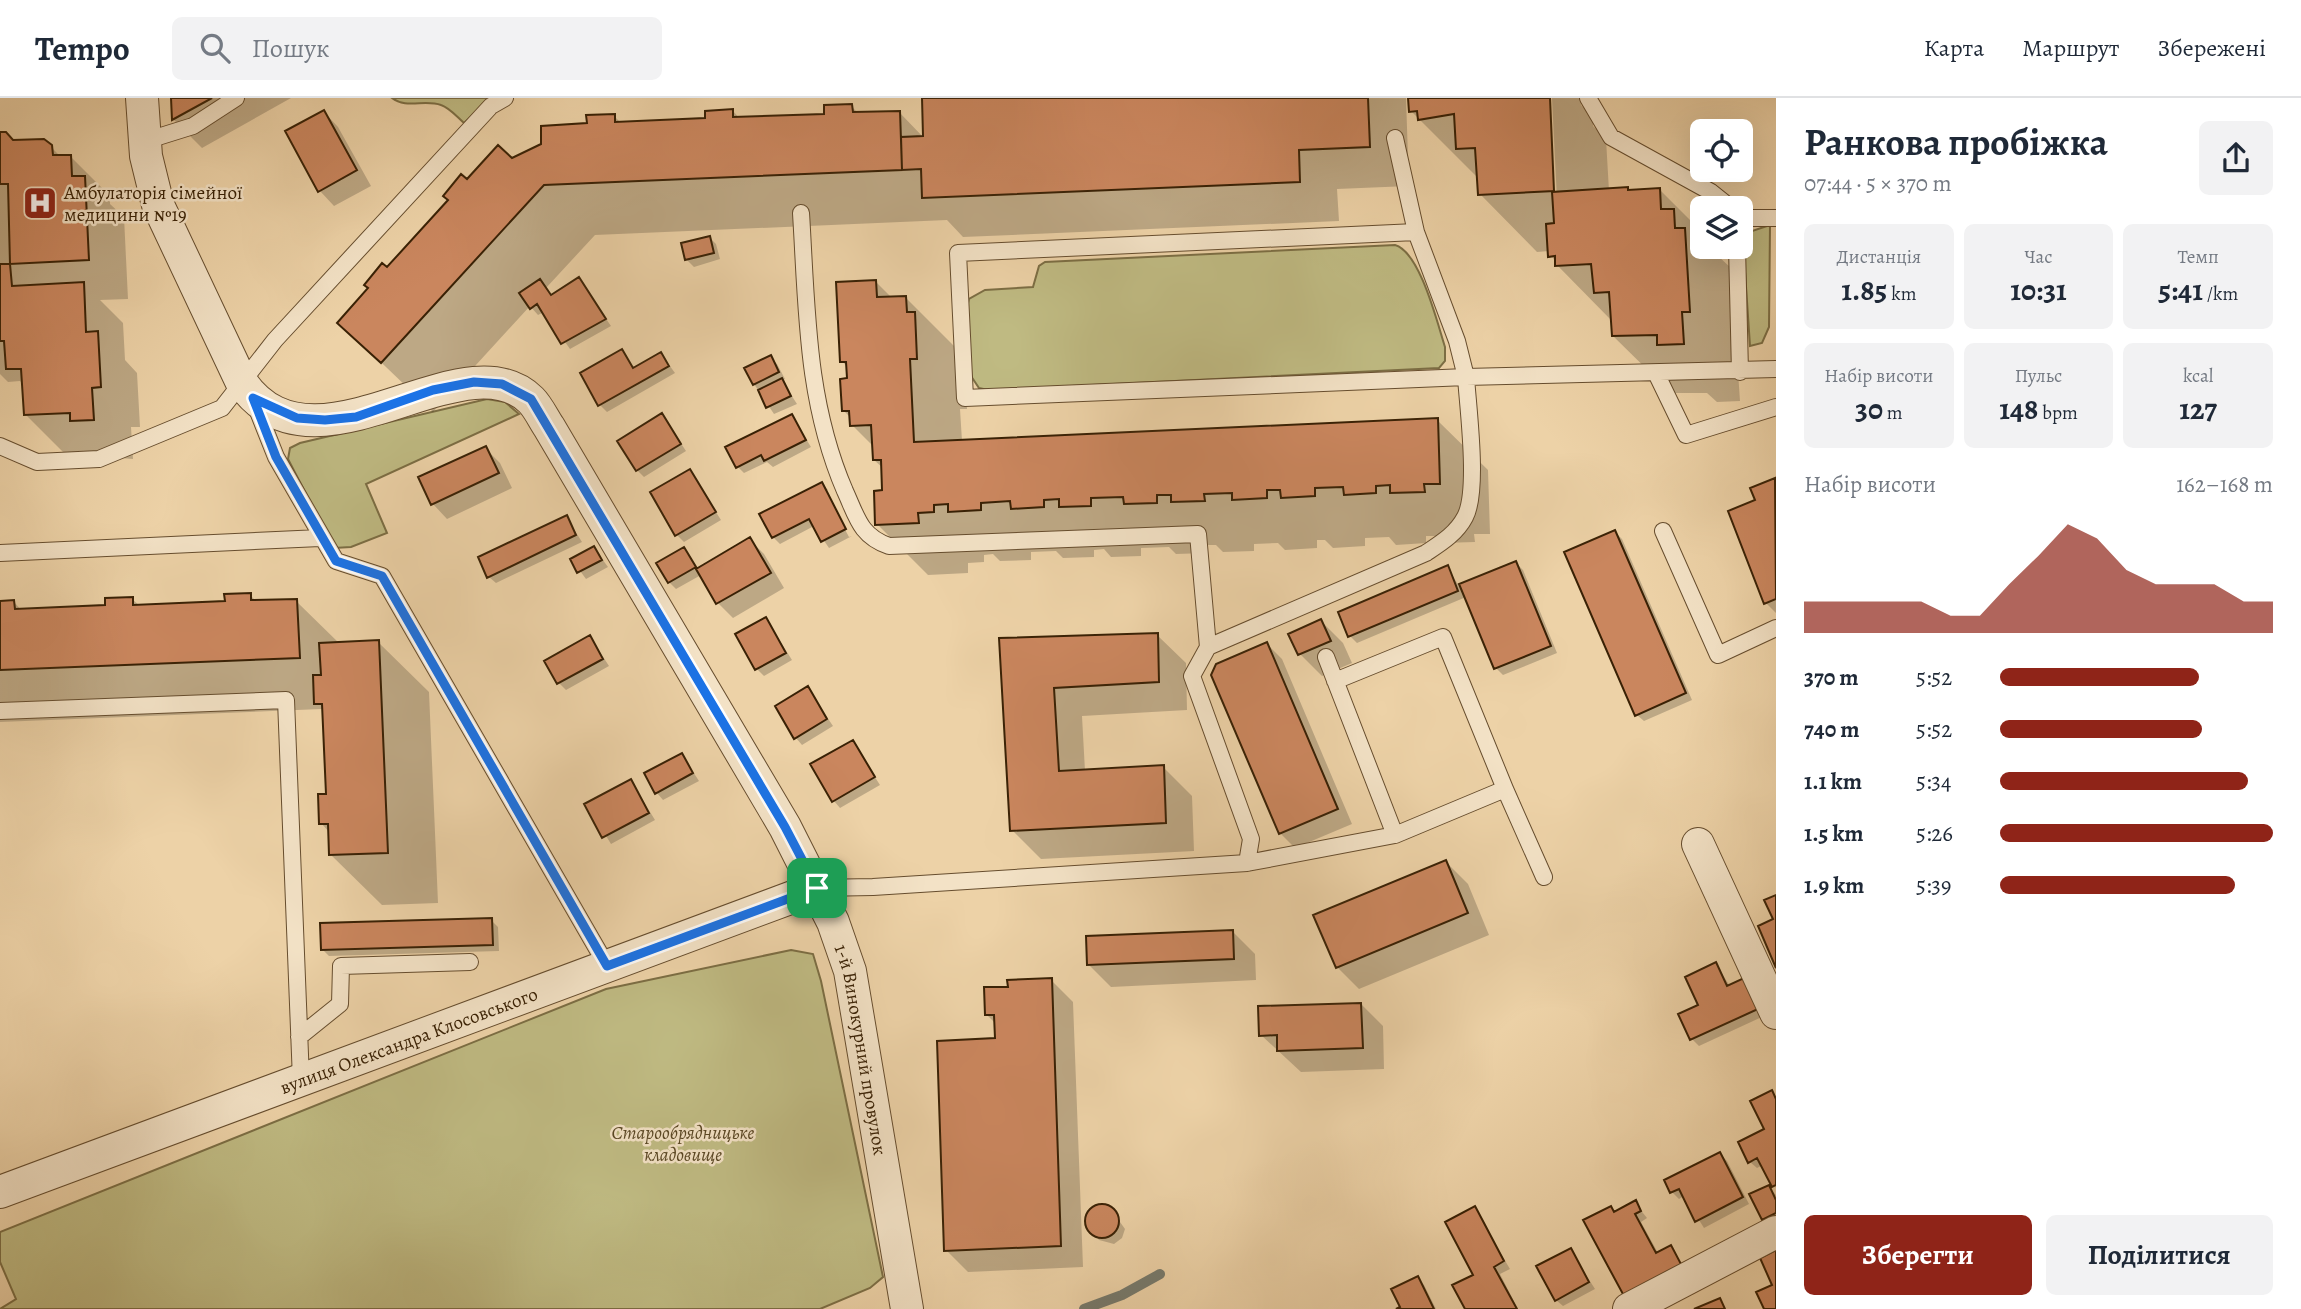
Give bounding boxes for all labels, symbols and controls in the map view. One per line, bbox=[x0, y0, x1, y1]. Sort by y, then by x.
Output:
search box bbox=[172, 17, 662, 80]
text: Tempo bbox=[35, 26, 130, 71]
icon: search bbox=[196, 29, 234, 67]
text: Пошук bbox=[252, 31, 329, 66]
text: Карта bbox=[1924, 32, 1984, 64]
text: Маршрут bbox=[2022, 32, 2119, 64]
text: Збережені bbox=[2157, 32, 2266, 64]
text: Ранкова пробіжка bbox=[1804, 116, 2108, 168]
map controls bbox=[1690, 119, 1753, 259]
button: locate bbox=[1690, 119, 1753, 182]
button: share bbox=[2199, 121, 2273, 195]
text: 07:44 · 5 × 370 m bbox=[1804, 168, 1952, 199]
place label: Амбулаторія сімейної медицини №19 bbox=[63, 180, 243, 228]
hospital icon: Амбулаторія сімейної медицини №19 bbox=[21, 184, 59, 222]
button: layers bbox=[1690, 196, 1753, 259]
text: Дистанція bbox=[1836, 244, 1921, 270]
text: Час bbox=[2025, 244, 2052, 270]
text: Темп bbox=[2177, 244, 2219, 270]
text: 1.85 bbox=[1841, 270, 1887, 310]
text: 10:31 bbox=[2010, 270, 2067, 310]
text: 5:41 bbox=[2158, 270, 2203, 310]
text: km bbox=[1887, 281, 1916, 307]
text: /km bbox=[2203, 281, 2238, 307]
text: Набір висоти bbox=[1824, 363, 1933, 389]
text: Пульс bbox=[2015, 363, 2062, 389]
text: kcal bbox=[2183, 363, 2213, 389]
text: 30 bbox=[1855, 389, 1883, 429]
text: 148 bbox=[1999, 389, 2038, 429]
text: 127 bbox=[2179, 389, 2217, 429]
text: m bbox=[1883, 400, 1903, 426]
text: bpm bbox=[2038, 400, 2078, 426]
text: Набір висоти bbox=[1804, 469, 1936, 500]
text: 162–168 m bbox=[2176, 469, 2273, 500]
text: 370 m bbox=[1804, 662, 1859, 693]
text: 5:52 bbox=[1916, 662, 1952, 693]
text: 740 m bbox=[1804, 714, 1859, 745]
text: 5:52 bbox=[1916, 714, 1952, 745]
text: 1.1 km bbox=[1804, 766, 1862, 797]
text: 5:34 bbox=[1916, 766, 1951, 797]
text: 1.5 km bbox=[1804, 818, 1864, 849]
text: 5:26 bbox=[1916, 818, 1953, 849]
pin bbox=[787, 858, 847, 918]
icon: arrive bbox=[798, 869, 836, 907]
text: 1.9 km bbox=[1804, 870, 1864, 901]
text: 5:39 bbox=[1916, 870, 1951, 901]
street label: 1-й Винокурний провулок bbox=[828, 941, 893, 1157]
street label: вулиця Олександра Клосовського bbox=[276, 981, 542, 1101]
park label: Старообрядницьке кладовище bbox=[612, 1120, 755, 1168]
button: Зберегти bbox=[1804, 1215, 2032, 1295]
button: Поділитися bbox=[2046, 1215, 2273, 1295]

